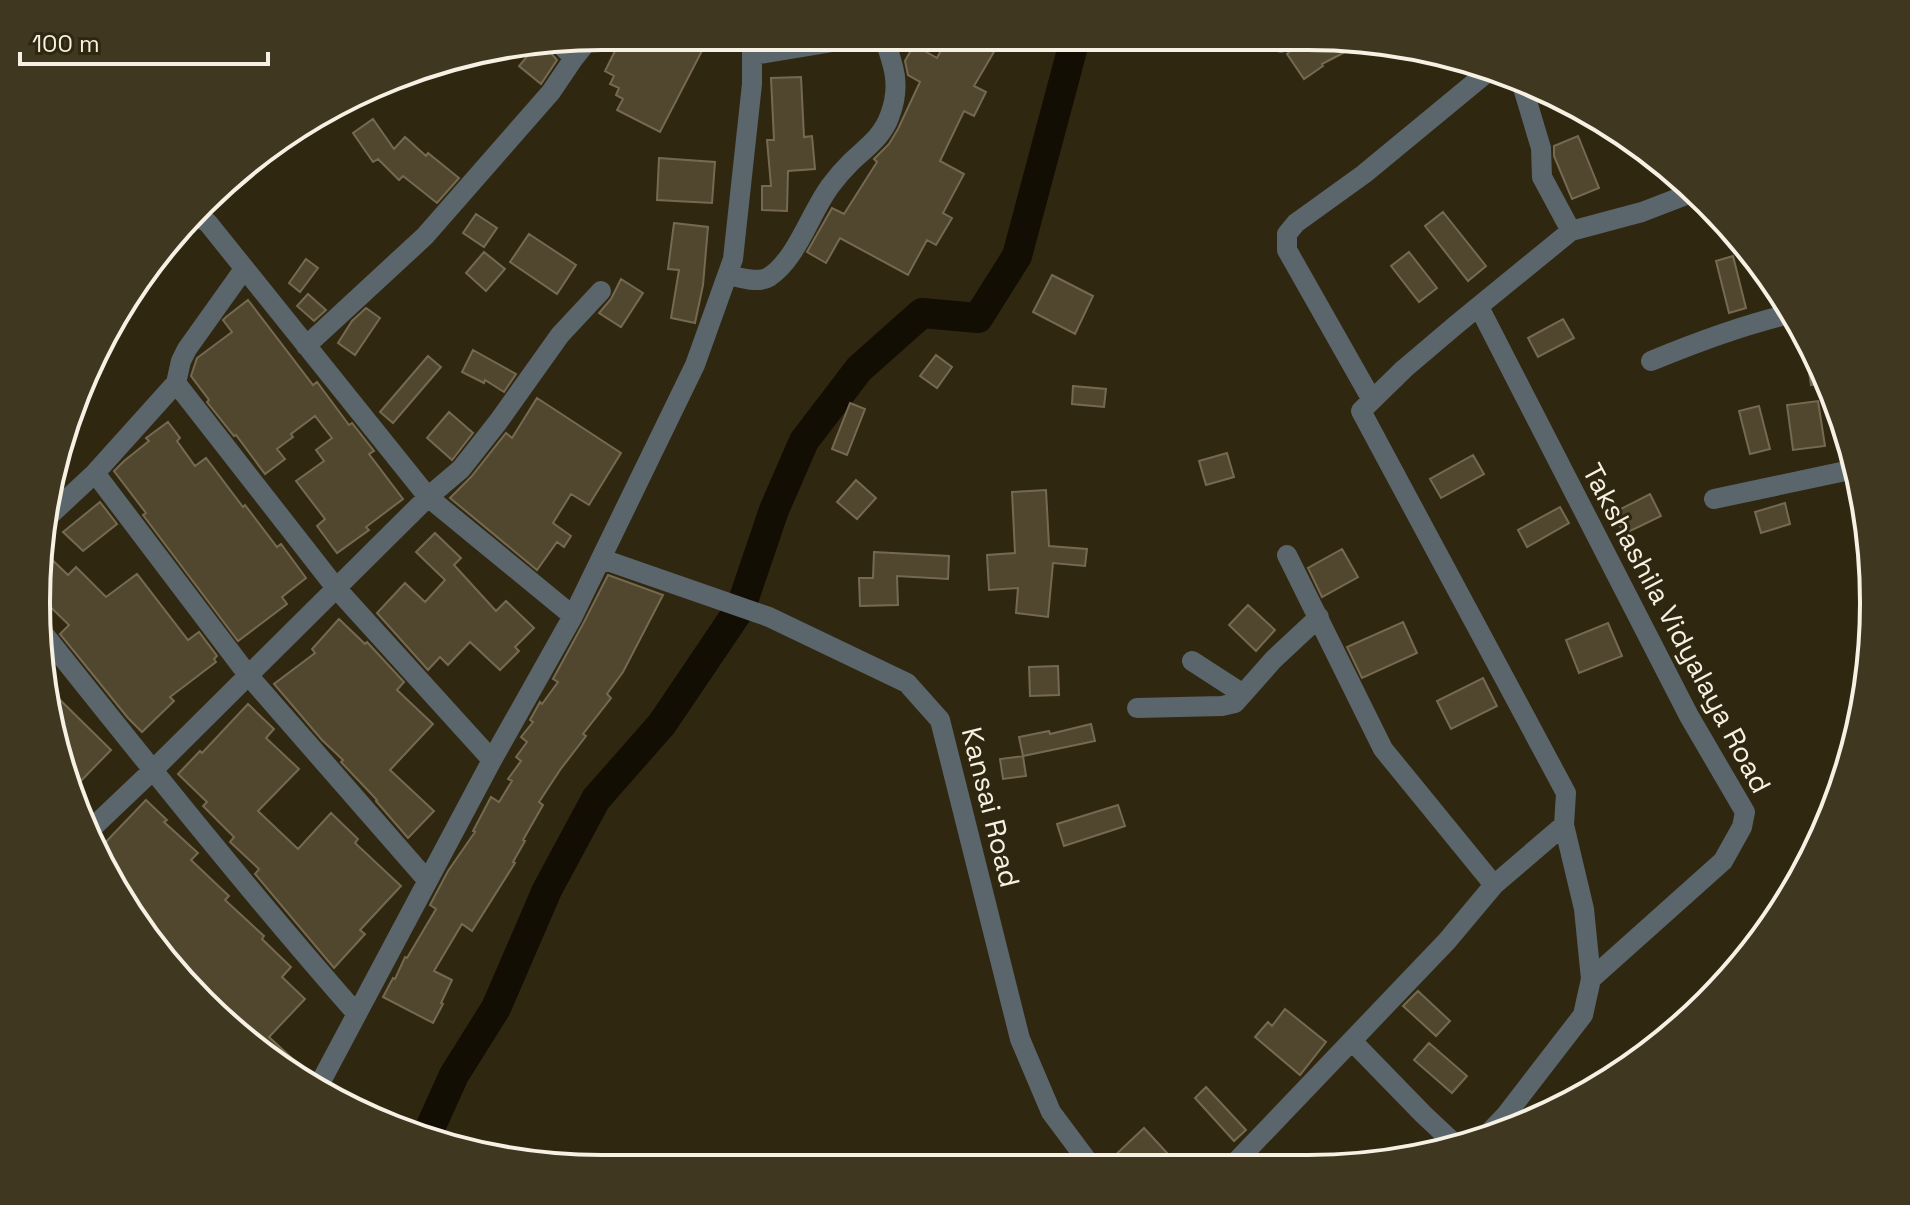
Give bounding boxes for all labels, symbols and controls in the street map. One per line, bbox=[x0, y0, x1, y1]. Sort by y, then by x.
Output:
scale bar bbox=[20, 16, 268, 66]
text: 100 m bbox=[32, 28, 100, 59]
street label: Takshashila Vidyalaya Road bbox=[1575, 457, 1779, 799]
street label: Kansai Road bbox=[954, 723, 1028, 891]

